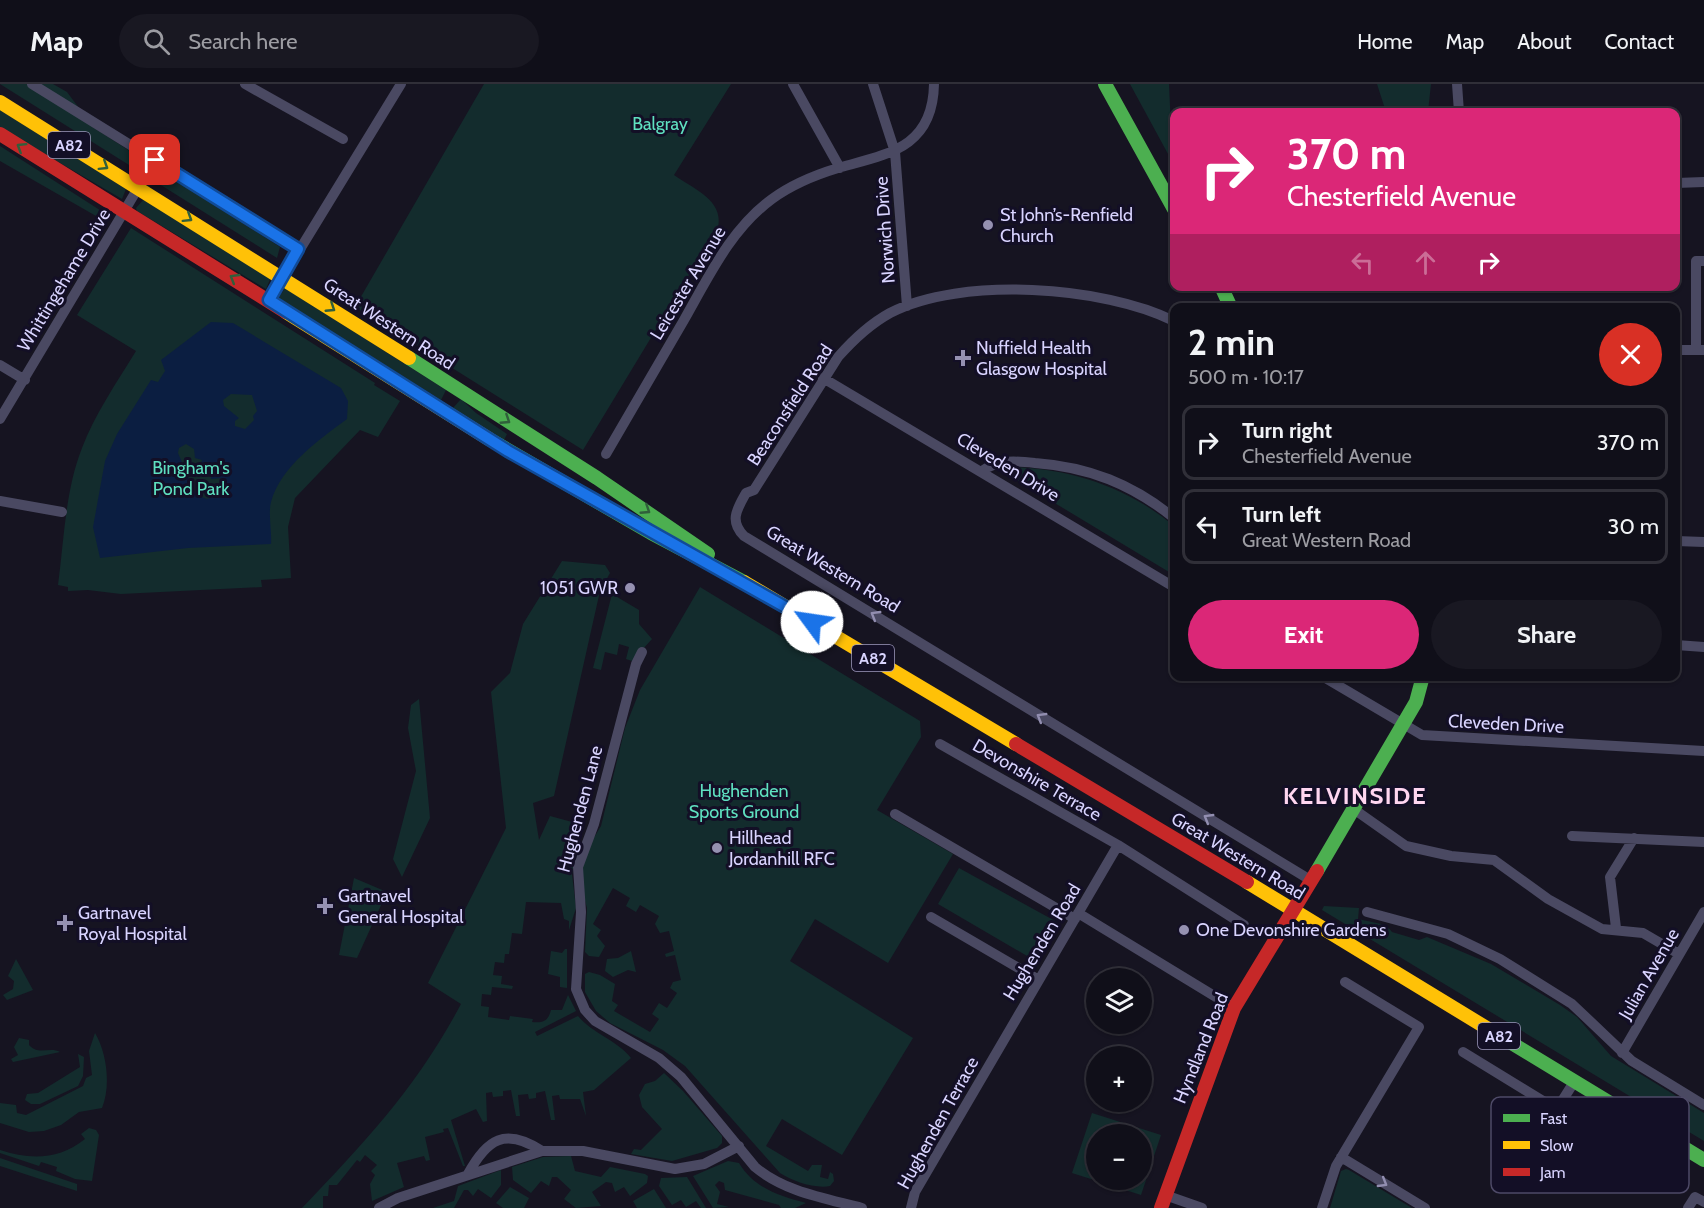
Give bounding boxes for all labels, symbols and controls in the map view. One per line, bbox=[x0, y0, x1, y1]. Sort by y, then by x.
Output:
search box bbox=[119, 14, 539, 68]
text: Map bbox=[30, 24, 83, 58]
icon: search bbox=[140, 25, 173, 58]
text: Search here bbox=[188, 28, 297, 55]
text: Home bbox=[1357, 29, 1413, 54]
text: Map bbox=[1446, 29, 1484, 54]
text: About bbox=[1517, 29, 1571, 54]
text: Contact bbox=[1604, 29, 1674, 54]
park label: Balgray bbox=[632, 113, 688, 135]
text: 370 m bbox=[1287, 128, 1406, 180]
road number: A82 bbox=[48, 132, 90, 158]
icon: right bbox=[1188, 132, 1266, 210]
pin bbox=[129, 134, 180, 185]
one-way arrow bbox=[17, 143, 27, 155]
icon: arrive bbox=[138, 143, 171, 176]
one-way arrow bbox=[97, 159, 108, 170]
street label: Norwich Drive bbox=[870, 176, 900, 284]
text: Chesterfield Avenue bbox=[1287, 180, 1516, 213]
place label: St John’s-Renfield Church bbox=[1000, 204, 1133, 247]
street label: Whittingehame Drive bbox=[13, 205, 115, 355]
one-way arrow bbox=[182, 211, 192, 223]
marker: St John’s-Renfield Church bbox=[981, 218, 995, 232]
street label: Leicester Avenue bbox=[645, 222, 731, 344]
icon: left bbox=[1346, 246, 1379, 279]
icon: ahead bbox=[1409, 246, 1442, 279]
icon: right bbox=[1472, 246, 1505, 279]
street label: Great Western Road bbox=[319, 273, 459, 375]
one-way arrow bbox=[230, 274, 240, 286]
one-way arrow bbox=[325, 301, 335, 313]
text: 2 min bbox=[1188, 320, 1275, 364]
button: close bbox=[1599, 323, 1662, 386]
place label: Nuffield Health Glasgow Hospital bbox=[976, 337, 1108, 380]
street label: Beaconsfield Road bbox=[743, 340, 837, 470]
marker: Nuffield Health Glasgow Hospital bbox=[954, 349, 972, 367]
text: 500 m · 10:17 bbox=[1188, 365, 1304, 389]
one-way arrow bbox=[499, 413, 510, 424]
text: Turn right bbox=[1242, 417, 1332, 444]
icon: right bbox=[1191, 426, 1224, 459]
street label: Cleveden Drive bbox=[953, 428, 1063, 506]
text: 370 m bbox=[1597, 429, 1659, 456]
text: Chesterfield Avenue bbox=[1242, 444, 1412, 468]
park label: Bingham's Pond Park bbox=[152, 457, 230, 500]
text: Turn left bbox=[1242, 501, 1321, 528]
one-way arrow bbox=[639, 503, 650, 514]
icon: left bbox=[1191, 510, 1224, 543]
text: 30 m bbox=[1607, 513, 1659, 540]
street label: Great Western Road bbox=[762, 520, 904, 618]
text: Great Western Road bbox=[1242, 528, 1411, 552]
place label: 1051 GWR bbox=[540, 577, 618, 599]
marker: 1051 GWR bbox=[623, 581, 637, 595]
position arrow bbox=[780, 590, 844, 654]
button: Exit bbox=[1188, 600, 1419, 669]
button: Share bbox=[1431, 600, 1662, 669]
one-way arrow bbox=[871, 611, 881, 623]
road number: A82 bbox=[852, 645, 894, 671]
street label: Cleveden Drive bbox=[1448, 710, 1564, 738]
one-way arrow bbox=[1037, 712, 1047, 724]
street label: Devonshire Terrace bbox=[969, 734, 1105, 826]
street label: Hughenden Lane bbox=[553, 743, 607, 875]
park label: Hughenden Sports Ground bbox=[689, 780, 799, 823]
district label: KELVINSIDE bbox=[1283, 781, 1427, 810]
street label: Great Western Road bbox=[1167, 807, 1309, 905]
one-way arrow bbox=[1204, 813, 1214, 825]
place label: Hillhead Jordanhill RFC bbox=[728, 827, 835, 870]
marker: Hillhead Jordanhill RFC bbox=[710, 841, 724, 855]
street label: Hughenden Road bbox=[998, 880, 1086, 1004]
place label: Gartnavel General Hospital bbox=[338, 885, 464, 928]
marker: Gartnavel General Hospital bbox=[316, 897, 334, 915]
place label: Gartnavel Royal Hospital bbox=[78, 902, 187, 945]
marker: Gartnavel Royal Hospital bbox=[56, 914, 74, 932]
place label: One Devonshire Gardens bbox=[1196, 919, 1387, 941]
marker: One Devonshire Gardens bbox=[1177, 923, 1191, 937]
street label: Julian Avenue bbox=[1614, 924, 1684, 1024]
map controls bbox=[1086, 968, 1152, 1190]
button: layers bbox=[1086, 968, 1152, 1034]
street label: Hyndland Road bbox=[1169, 989, 1233, 1107]
road number: A82 bbox=[1478, 1023, 1520, 1049]
button: + bbox=[1086, 1046, 1152, 1112]
street label: Hughenden Terrace bbox=[893, 1053, 983, 1193]
legend bbox=[1491, 1097, 1689, 1193]
text: Fast bbox=[1540, 1109, 1568, 1128]
button: − bbox=[1086, 1124, 1152, 1190]
text: Slow bbox=[1540, 1136, 1574, 1155]
text: Jam bbox=[1539, 1163, 1566, 1182]
one-way arrow bbox=[1377, 1175, 1387, 1187]

